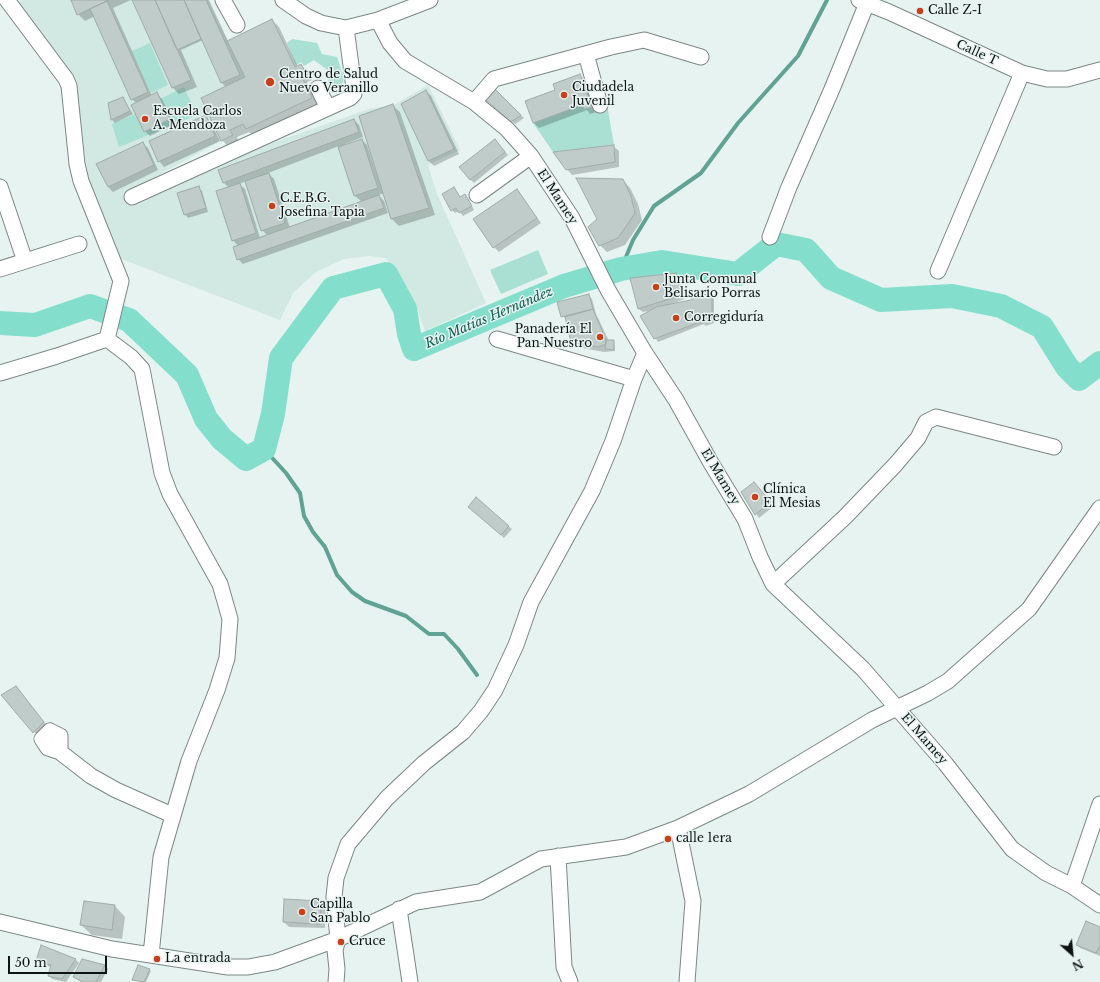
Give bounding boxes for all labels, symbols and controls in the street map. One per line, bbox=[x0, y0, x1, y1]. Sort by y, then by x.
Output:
place label: Calle Z-I bbox=[928, 4, 982, 18]
marker: Calle Z-I bbox=[915, 6, 925, 16]
street label: Calle T bbox=[954, 37, 1000, 69]
place label: Centro de Salud Nuevo Veranillo bbox=[279, 68, 378, 96]
marker: Centro de Salud Nuevo Veranillo bbox=[264, 76, 276, 88]
place label: Ciudadela Juvenil bbox=[572, 81, 634, 109]
marker: Ciudadela Juvenil bbox=[559, 90, 569, 100]
place label: Escuela Carlos A. Mendoza bbox=[153, 105, 242, 133]
marker: Escuela Carlos A. Mendoza bbox=[140, 114, 150, 124]
street label: El Mamey bbox=[534, 167, 580, 227]
place label: C.E.B.G. Josefina Tapia bbox=[280, 192, 365, 220]
marker: C.E.B.G. Josefina Tapia bbox=[267, 201, 277, 211]
place label: Junta Comunal Belisario Porras bbox=[664, 273, 761, 301]
marker: Junta Comunal Belisario Porras bbox=[651, 282, 661, 292]
water label: Río Matías Hernández bbox=[423, 284, 555, 352]
place label: Corregiduría bbox=[684, 311, 764, 325]
marker: Corregiduría bbox=[671, 313, 681, 323]
place label: Panadería El Pan Nuestro bbox=[515, 323, 592, 351]
marker: Panadería El Pan Nuestro bbox=[595, 332, 605, 342]
street label: El Mamey bbox=[698, 446, 742, 508]
place label: Clínica El Mesias bbox=[763, 483, 820, 511]
marker: Clínica El Mesias bbox=[750, 492, 760, 502]
street label: El Mamey bbox=[898, 710, 950, 768]
place label: calle 1era bbox=[676, 832, 732, 846]
marker: calle 1era bbox=[663, 834, 673, 844]
place label: Capilla San Pablo bbox=[310, 898, 370, 926]
marker: Capilla San Pablo bbox=[297, 907, 307, 917]
north arrow bbox=[1052, 934, 1092, 974]
place label: Cruce bbox=[349, 935, 386, 949]
marker: Cruce bbox=[336, 937, 346, 947]
scale bar bbox=[10, 948, 109, 974]
place label: La entrada bbox=[165, 952, 231, 966]
marker: La entrada bbox=[152, 954, 162, 964]
text: 50 m bbox=[15, 955, 47, 970]
text: N bbox=[1070, 956, 1085, 973]

